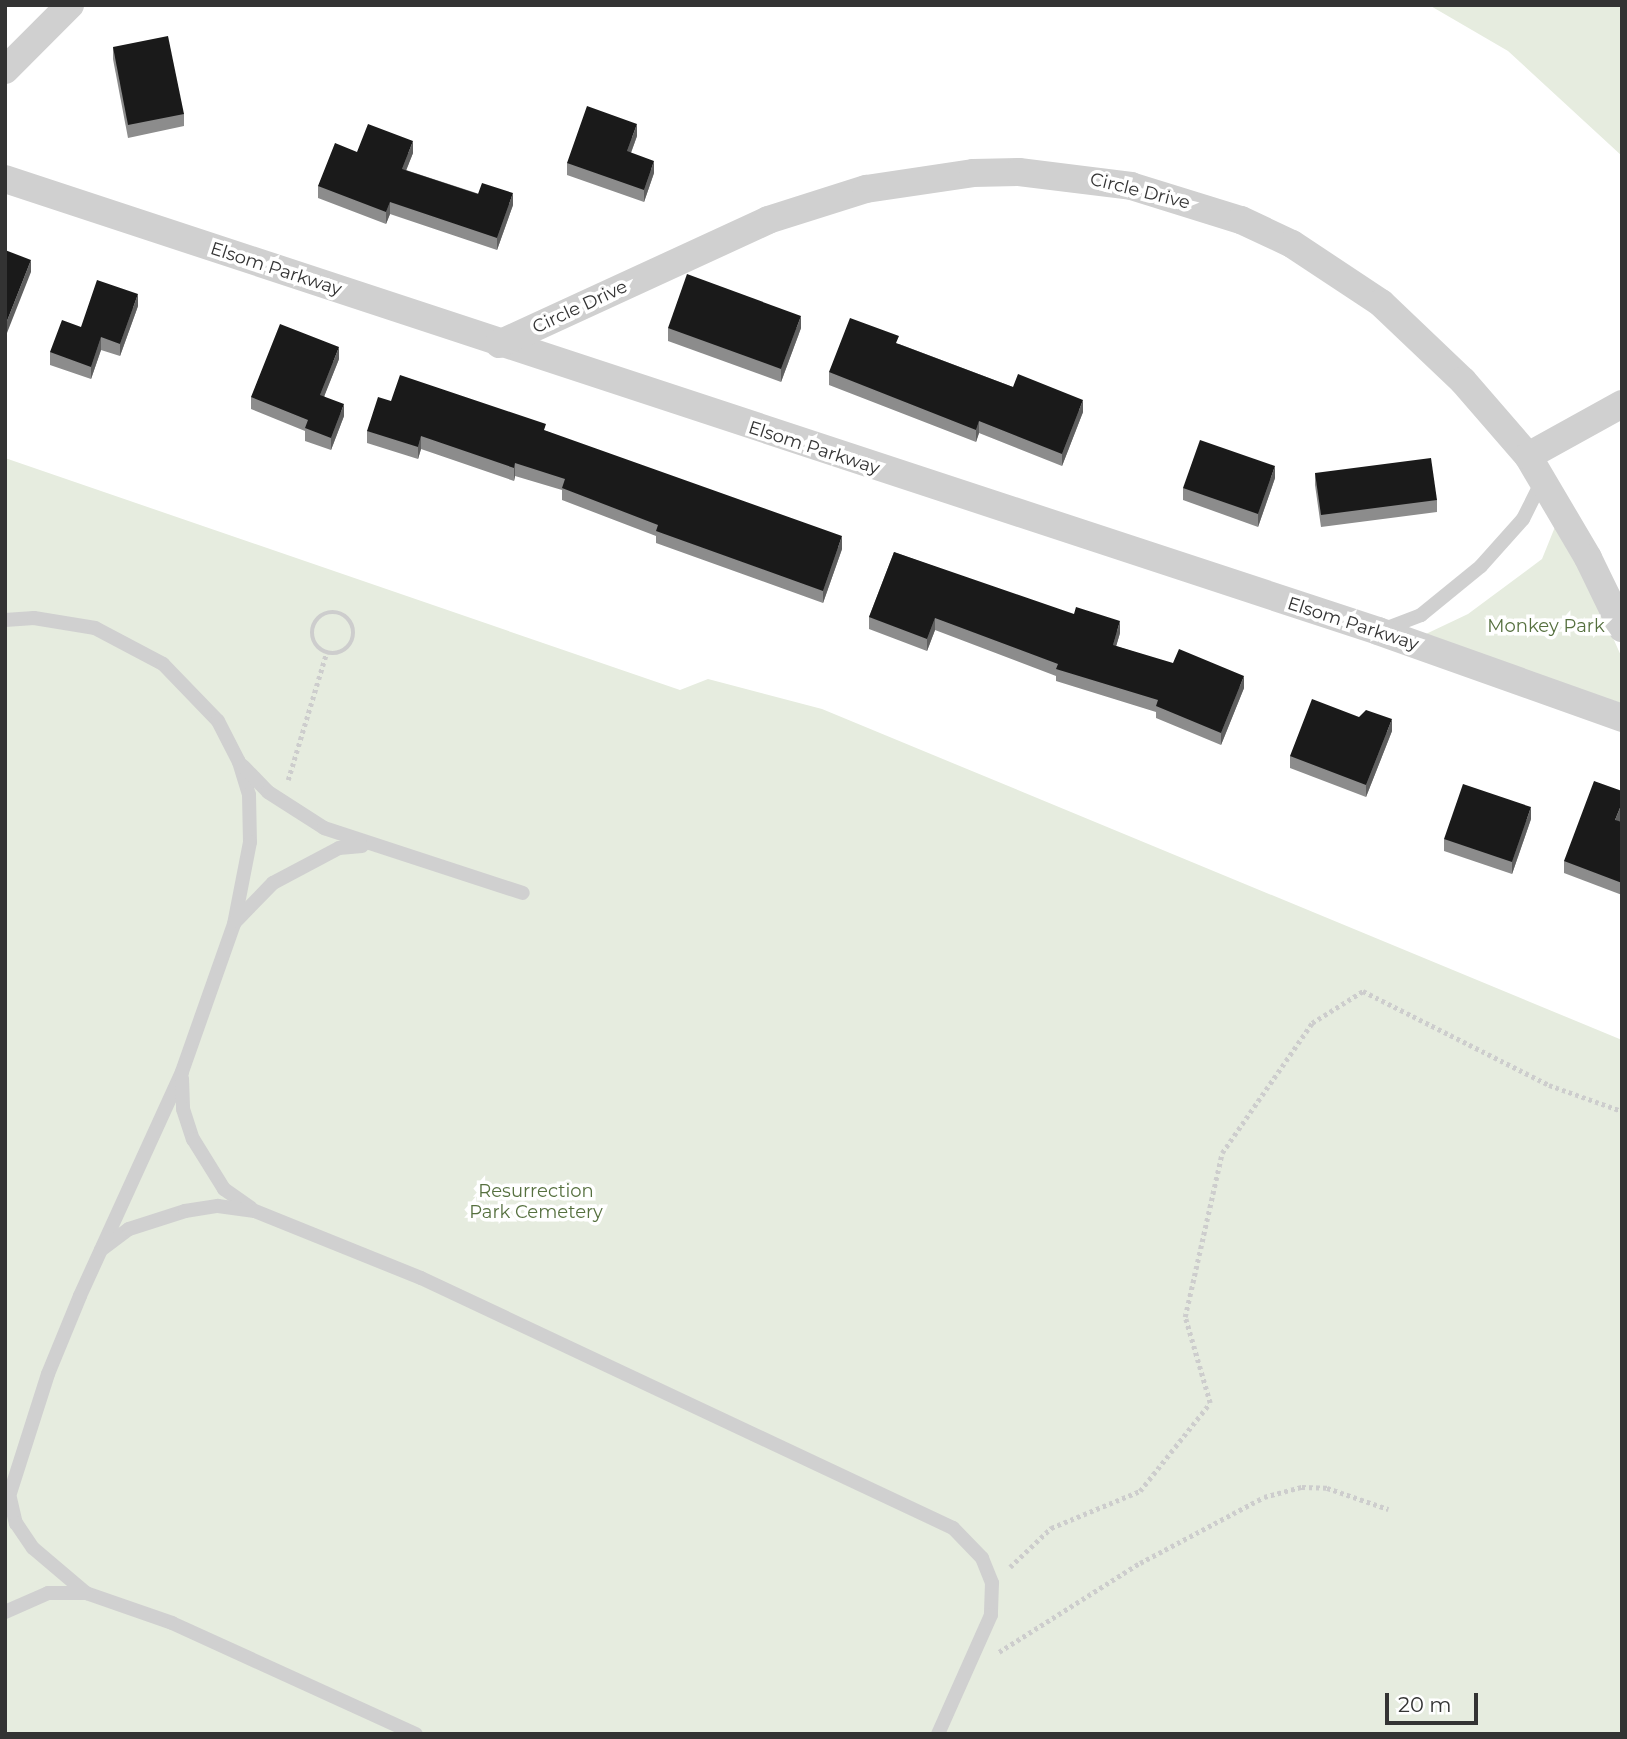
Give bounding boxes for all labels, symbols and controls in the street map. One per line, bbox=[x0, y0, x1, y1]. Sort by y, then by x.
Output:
street label: Circle Drive bbox=[1088, 168, 1192, 214]
street label: Elsom Parkway bbox=[208, 238, 344, 300]
street label: Circle Drive bbox=[529, 276, 631, 338]
street label: Elsom Parkway bbox=[746, 417, 882, 479]
street label: Elsom Parkway bbox=[1285, 593, 1421, 655]
park label: Monkey Park bbox=[1487, 615, 1605, 637]
park label: Resurrection Park Cemetery bbox=[469, 1181, 603, 1224]
scale bar bbox=[1389, 1680, 1482, 1724]
text: 20 m bbox=[1398, 1692, 1452, 1717]

